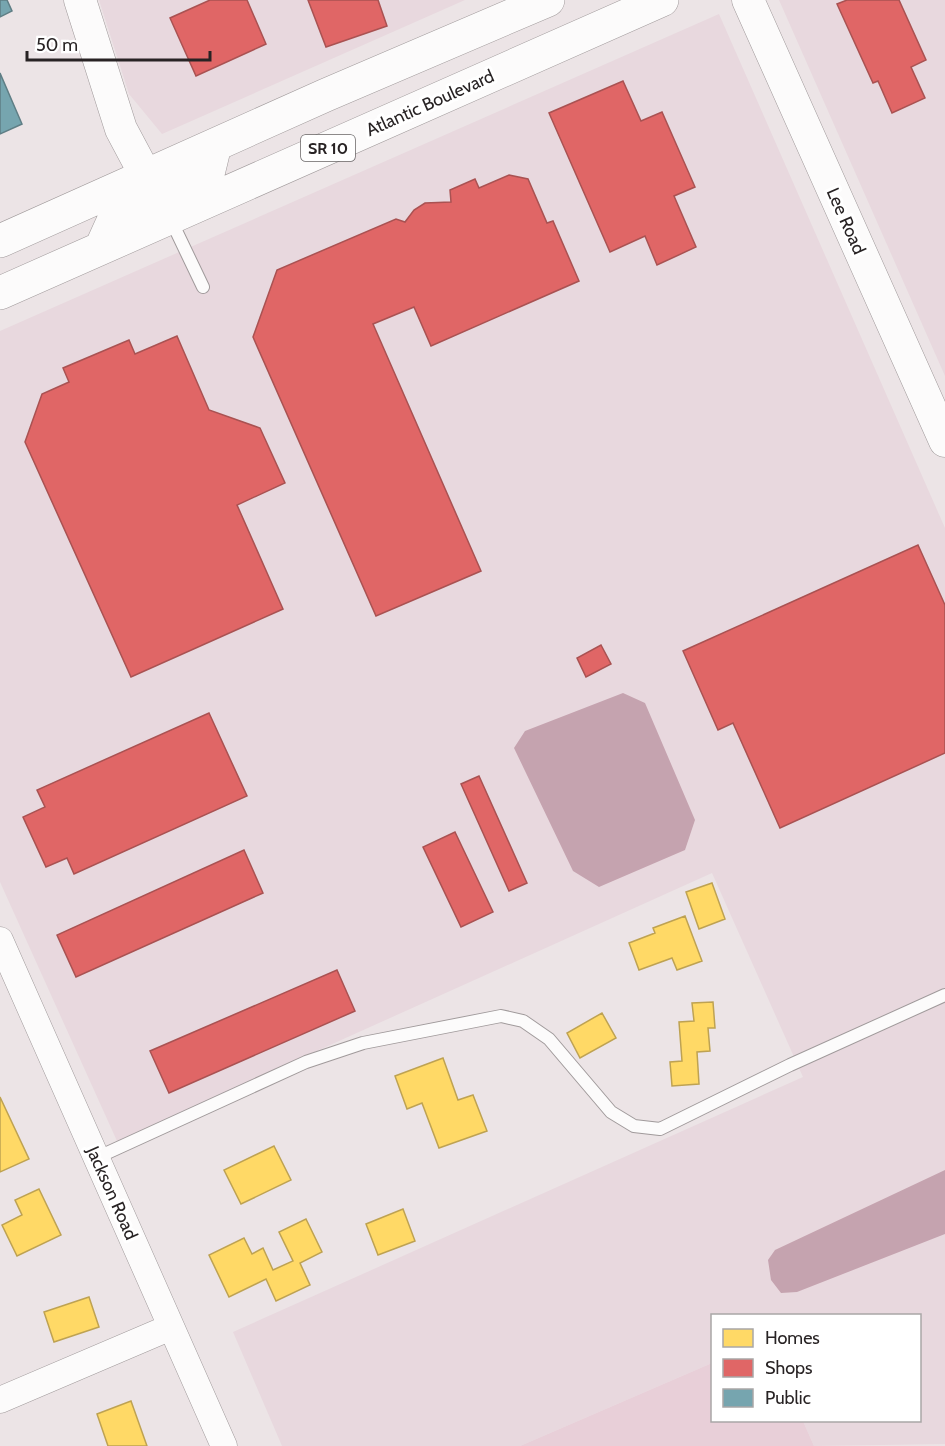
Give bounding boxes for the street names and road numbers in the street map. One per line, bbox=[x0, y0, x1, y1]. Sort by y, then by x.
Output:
street label: Atlantic Boulevard bbox=[363, 65, 497, 141]
road number: SR 10 bbox=[301, 135, 355, 161]
street label: Lee Road bbox=[822, 184, 870, 258]
street label: Jackson Road bbox=[81, 1142, 142, 1243]

